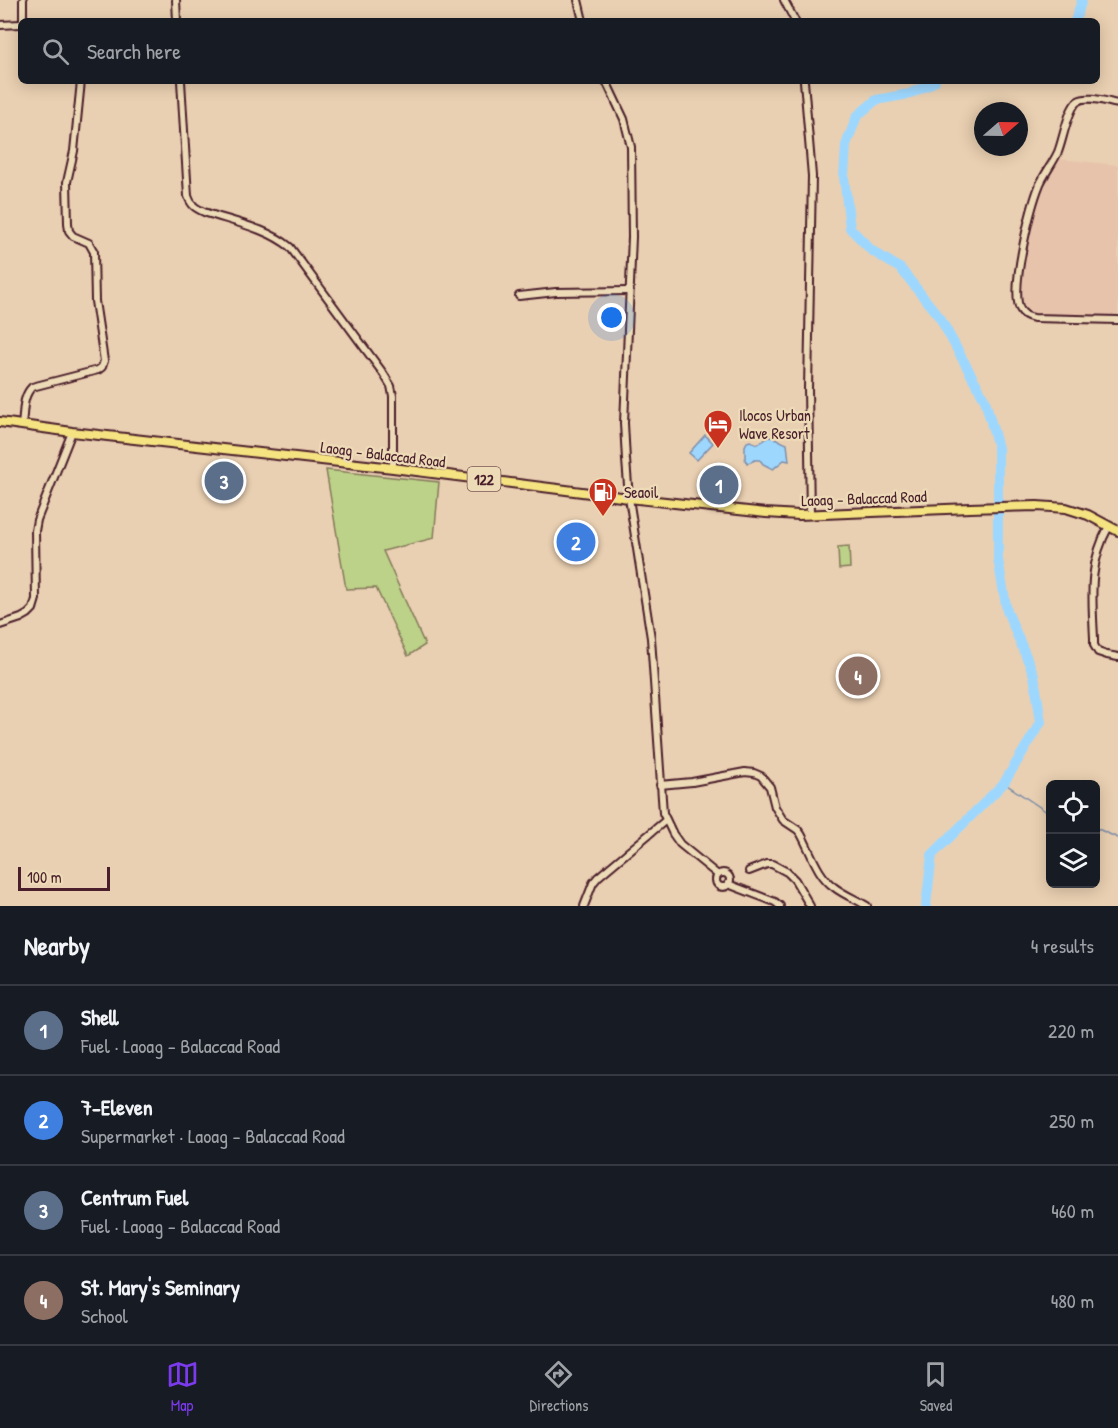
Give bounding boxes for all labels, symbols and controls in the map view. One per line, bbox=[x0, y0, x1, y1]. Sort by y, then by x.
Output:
search box bbox=[18, 18, 1100, 84]
icon: search bbox=[39, 35, 72, 68]
text: Search here bbox=[87, 36, 181, 66]
north arrow bbox=[974, 102, 1028, 156]
your location bbox=[597, 303, 626, 332]
place label: Ilocos Urban Wave Resort bbox=[739, 404, 811, 444]
hotel icon: Ilocos Urban Wave Resort bbox=[702, 408, 734, 450]
street label: Laoag - Balaccad Road bbox=[319, 435, 447, 473]
pin: 3 bbox=[204, 458, 244, 504]
pin: 1 bbox=[700, 462, 738, 508]
road number: 122 bbox=[468, 467, 500, 491]
fuel station icon: Seaoil bbox=[587, 476, 619, 518]
place label: Seaoil bbox=[624, 481, 659, 503]
street label: Laoag - Balaccad Road bbox=[801, 485, 927, 511]
pin: 2 bbox=[556, 520, 596, 564]
pin: 4 bbox=[838, 654, 878, 698]
map controls bbox=[1046, 780, 1100, 888]
button: locate bbox=[1046, 780, 1100, 834]
button: layers bbox=[1046, 834, 1100, 888]
scale bar bbox=[18, 864, 110, 892]
text: 100 m bbox=[27, 866, 62, 888]
text: Nearby bbox=[24, 928, 90, 963]
text: 4 results bbox=[1031, 932, 1094, 959]
text: Shell bbox=[81, 1002, 119, 1032]
text: 1 bbox=[40, 1017, 47, 1044]
text: 220 m bbox=[1048, 1017, 1094, 1044]
text: Fuel · Laoag - Balaccad Road bbox=[81, 1032, 280, 1059]
text: 7-Eleven bbox=[81, 1092, 153, 1122]
text: 2 bbox=[39, 1107, 48, 1134]
text: 250 m bbox=[1049, 1107, 1094, 1134]
text: Supermarket · Laoag - Balaccad Road bbox=[81, 1122, 345, 1149]
text: Centrum Fuel bbox=[81, 1182, 188, 1212]
text: 3 bbox=[39, 1197, 48, 1224]
text: 460 m bbox=[1051, 1197, 1094, 1224]
text: Fuel · Laoag - Balaccad Road bbox=[81, 1212, 280, 1239]
text: St. Mary's Seminary bbox=[81, 1272, 240, 1302]
text: 4 bbox=[40, 1287, 47, 1314]
text: 480 m bbox=[1051, 1287, 1094, 1314]
text: School bbox=[81, 1302, 128, 1329]
tab: Map bbox=[166, 1358, 199, 1416]
tab: Directions bbox=[530, 1358, 588, 1416]
tab: Saved bbox=[919, 1358, 952, 1416]

